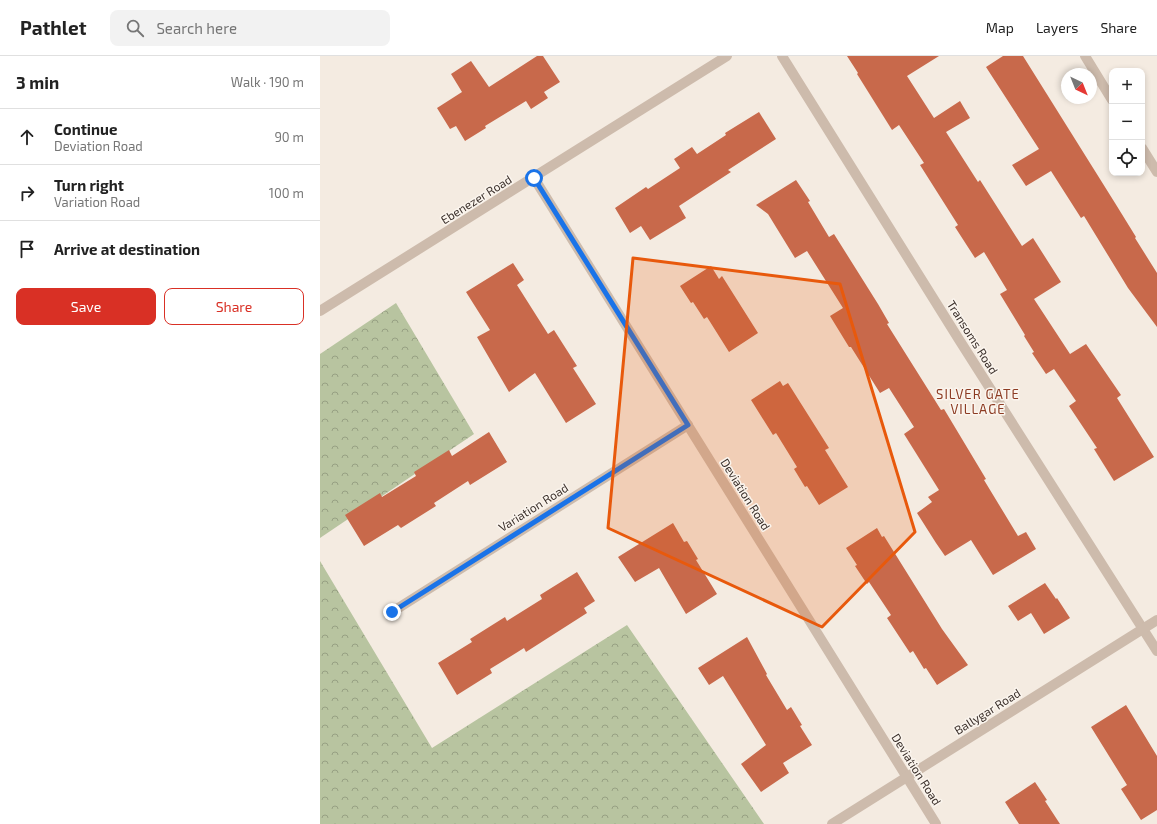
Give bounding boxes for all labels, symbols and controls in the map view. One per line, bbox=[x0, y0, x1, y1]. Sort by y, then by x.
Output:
search box bbox=[110, 10, 390, 46]
text: Pathlet bbox=[20, 16, 86, 39]
icon: search bbox=[124, 17, 146, 39]
text: Search here bbox=[156, 19, 237, 37]
text: Map bbox=[986, 19, 1014, 36]
text: Layers bbox=[1036, 19, 1078, 36]
text: Share bbox=[1100, 19, 1137, 36]
north arrow bbox=[1061, 68, 1097, 104]
map controls bbox=[1109, 68, 1145, 176]
button: + bbox=[1109, 68, 1145, 104]
text: 3 min bbox=[16, 72, 59, 92]
text: Walk · 190 m bbox=[231, 74, 304, 90]
button: − bbox=[1109, 104, 1145, 140]
text: Continue bbox=[54, 120, 117, 138]
icon: ahead bbox=[16, 126, 38, 148]
text: 90 m bbox=[274, 129, 304, 145]
text: Deviation Road bbox=[54, 138, 143, 154]
button: locate bbox=[1109, 140, 1145, 176]
route start bbox=[525, 169, 543, 187]
street label: Ebenezer Road bbox=[438, 172, 514, 226]
text: Turn right bbox=[54, 176, 124, 194]
icon: right bbox=[16, 182, 38, 204]
text: 100 m bbox=[269, 185, 304, 201]
text: Variation Road bbox=[54, 194, 140, 210]
icon: arrive bbox=[16, 238, 38, 260]
text: Arrive at destination bbox=[54, 240, 200, 258]
button: Save bbox=[16, 288, 156, 325]
button: Share bbox=[164, 288, 304, 325]
street label: Transoms Road bbox=[945, 298, 1001, 376]
district label: SILVER GATE VILLAGE bbox=[936, 386, 1020, 417]
street label: Deviation Road bbox=[718, 456, 774, 532]
street label: Variation Road bbox=[496, 480, 570, 534]
route end bbox=[383, 603, 401, 621]
street label: Ballygar Road bbox=[951, 685, 1023, 737]
street label: Deviation Road bbox=[889, 731, 945, 807]

